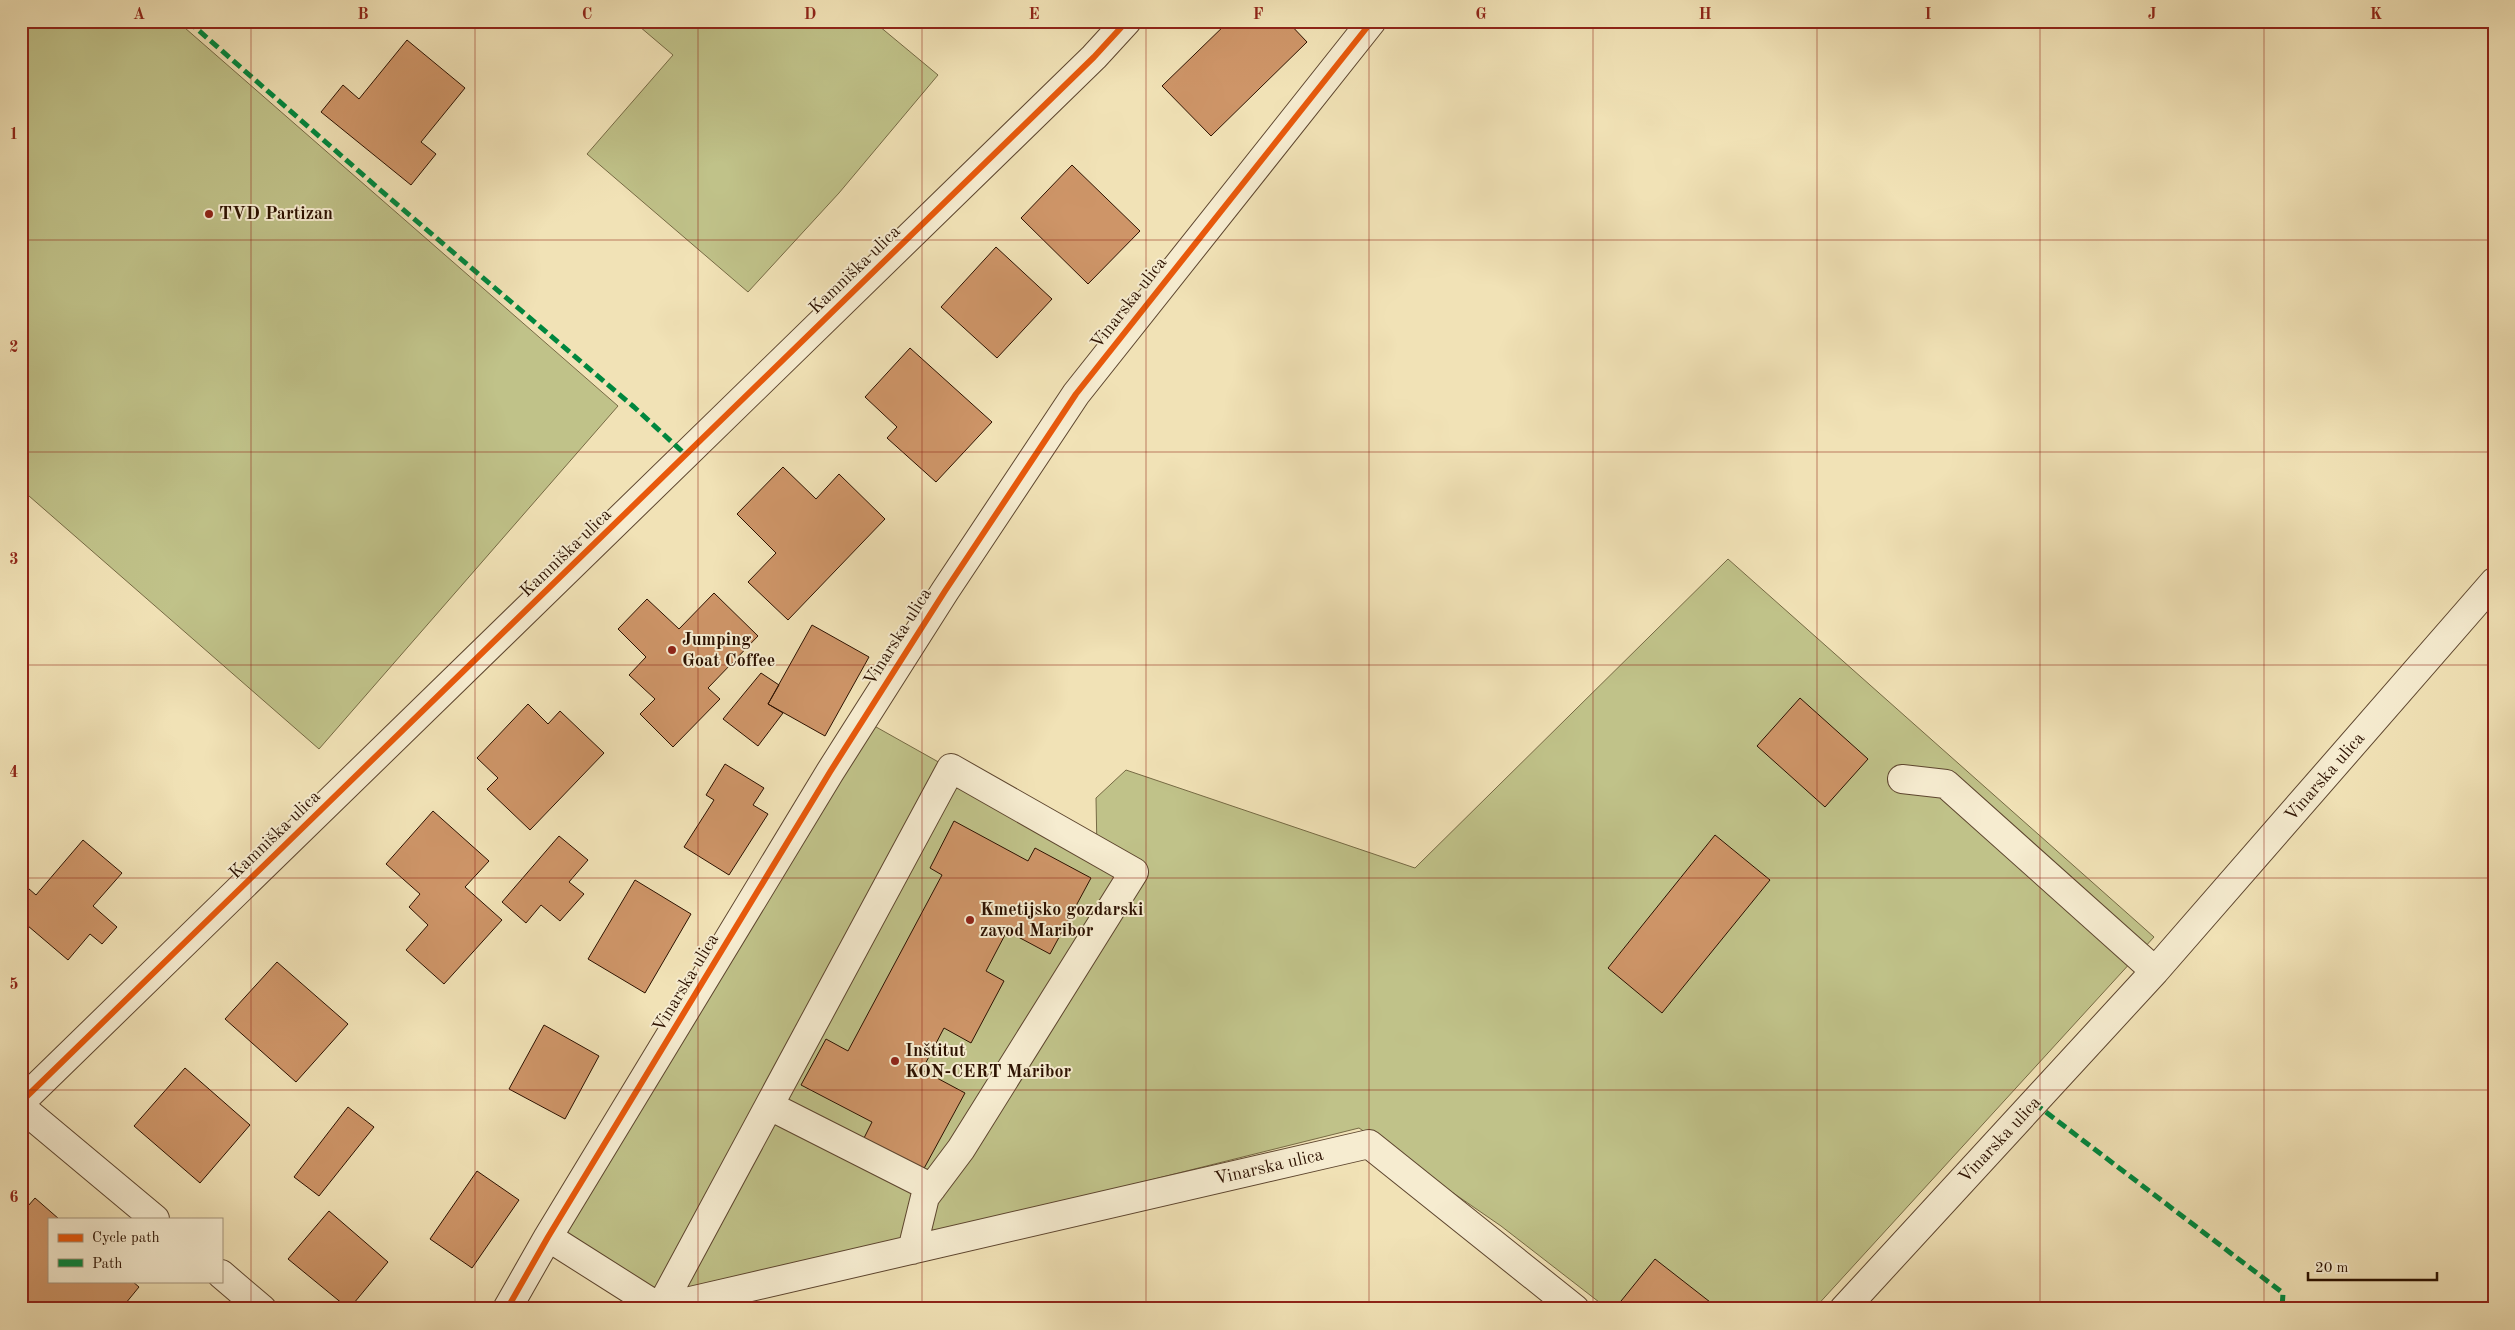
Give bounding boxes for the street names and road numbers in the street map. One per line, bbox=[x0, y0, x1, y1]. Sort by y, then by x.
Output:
street label: Kamniška ulica bbox=[806, 222, 904, 318]
street label: Vinarska ulica bbox=[1088, 254, 1170, 352]
street label: Kamniška ulica bbox=[517, 505, 615, 601]
street label: Vinarska ulica bbox=[861, 585, 935, 689]
street label: Vinarska ulica bbox=[2282, 729, 2368, 825]
street label: Kamniška ulica bbox=[226, 787, 324, 883]
street label: Vinarska ulica bbox=[650, 931, 722, 1035]
street label: Vinarska ulica bbox=[1956, 1093, 2045, 1187]
street label: Vinarska ulica bbox=[1213, 1146, 1325, 1188]

